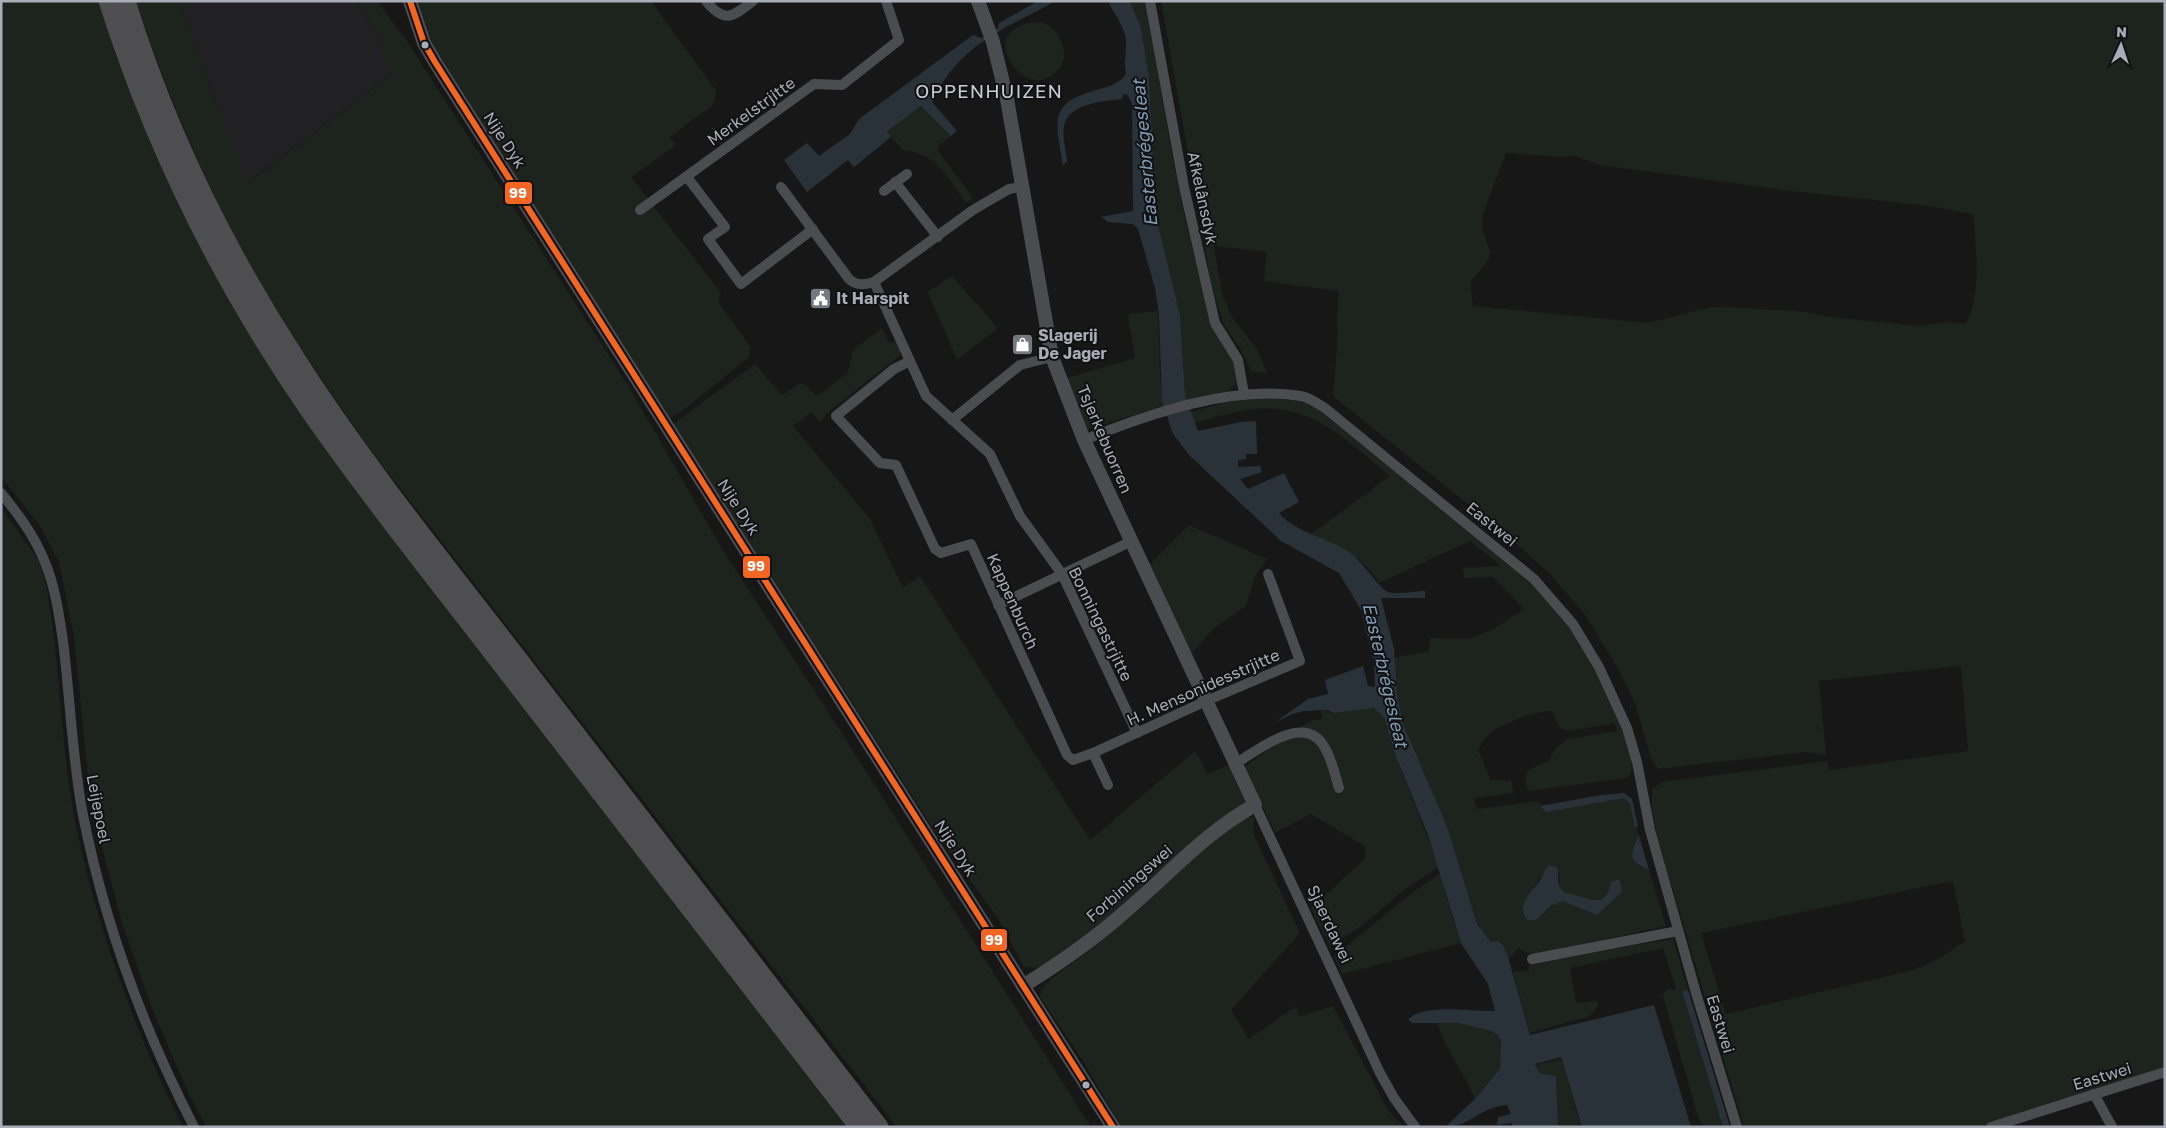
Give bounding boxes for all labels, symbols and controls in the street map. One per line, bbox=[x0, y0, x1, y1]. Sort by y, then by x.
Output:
north arrow bbox=[2096, 20, 2146, 70]
text: N bbox=[2116, 23, 2127, 40]
unlabelled marker bbox=[420, 40, 430, 50]
street label: Merkelstrjitte bbox=[703, 72, 799, 150]
water label: Easterbrégesleat bbox=[1126, 77, 1161, 228]
district label: OPPENHUIZEN bbox=[915, 79, 1063, 102]
street label: Nije Dyk bbox=[479, 108, 531, 172]
street label: Afkelânsdyk bbox=[1183, 150, 1223, 246]
line badge: 99 bbox=[504, 181, 533, 205]
text: 99 bbox=[509, 184, 527, 201]
public building icon: It Harspit bbox=[808, 286, 832, 310]
place label: It Harspit bbox=[836, 288, 909, 308]
place label: Slagerij De Jager bbox=[1038, 325, 1107, 363]
shop icon: Slagerij De Jager bbox=[1010, 332, 1034, 356]
street label: Tsjerkebuorren bbox=[1073, 382, 1137, 496]
street label: Nije Dyk bbox=[713, 475, 765, 539]
street label: Eastwei bbox=[1462, 497, 1522, 551]
street label: Kappenburch bbox=[983, 550, 1043, 652]
line badge: 99 bbox=[742, 555, 771, 579]
text: 99 bbox=[747, 557, 765, 574]
street label: Bonningastrjitte bbox=[1065, 564, 1137, 684]
water label: Easterbrégesleat bbox=[1359, 601, 1414, 751]
street label: H. Mensonidesstrjitte bbox=[1123, 644, 1283, 730]
street label: Leijepoel bbox=[83, 773, 115, 845]
street label: Nije Dyk bbox=[930, 816, 982, 880]
street label: Forbiningswei bbox=[1082, 840, 1176, 926]
street label: Sjaerdawei bbox=[1303, 882, 1357, 966]
line badge: 99 bbox=[980, 928, 1008, 952]
text: 99 bbox=[985, 931, 1003, 948]
street label: Eastwei bbox=[1703, 992, 1739, 1056]
street label: Eastwei bbox=[2070, 1058, 2134, 1094]
unlabelled marker bbox=[1081, 1080, 1091, 1090]

